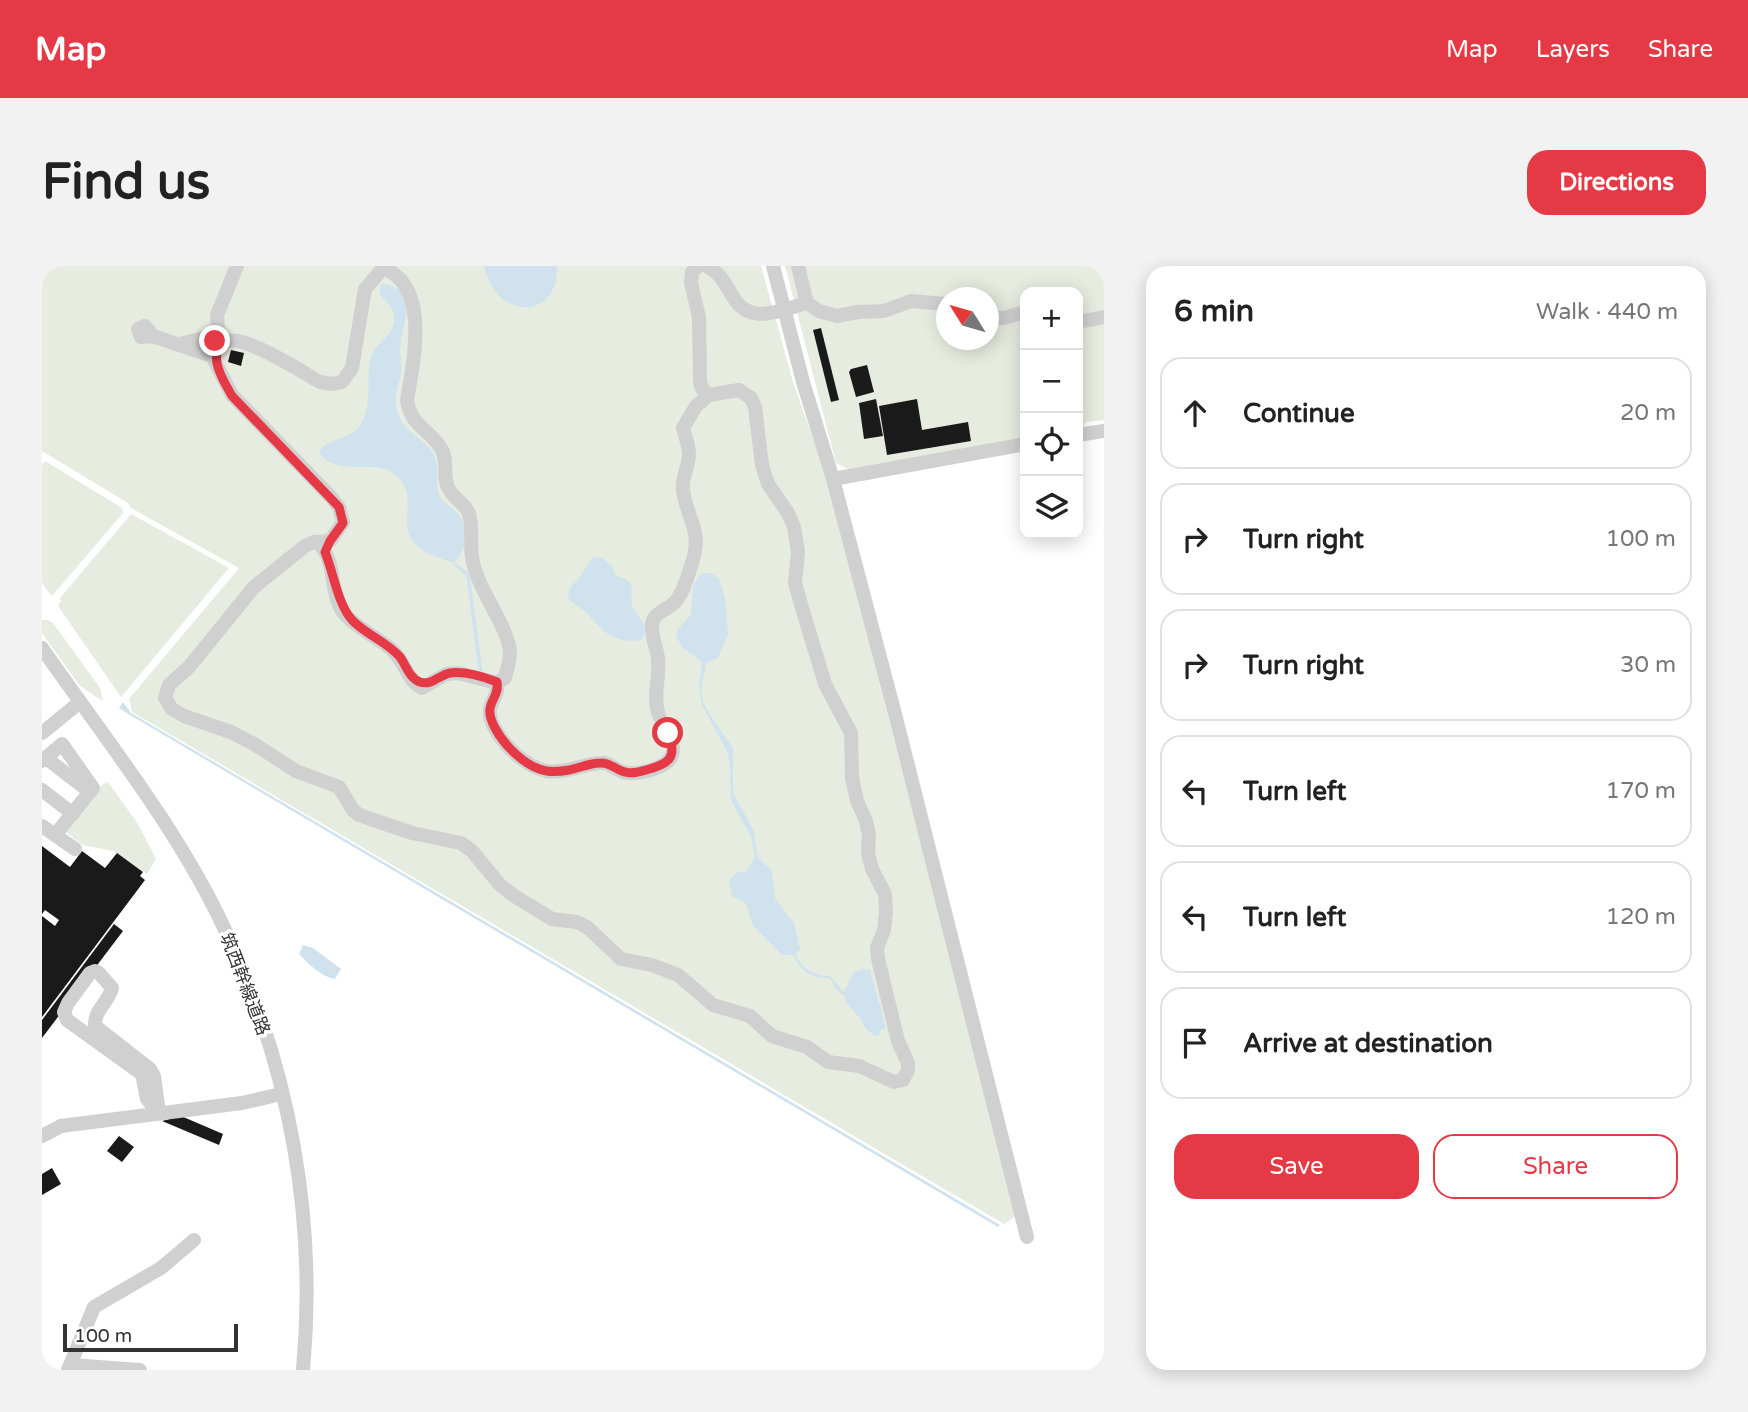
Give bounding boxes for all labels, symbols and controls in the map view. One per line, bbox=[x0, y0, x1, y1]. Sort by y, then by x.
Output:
text: Map bbox=[35, 30, 106, 69]
text: Map bbox=[1446, 35, 1498, 64]
text: Layers bbox=[1536, 35, 1610, 64]
text: Share bbox=[1648, 35, 1713, 64]
button: Directions bbox=[1527, 150, 1706, 215]
text: Find us bbox=[42, 153, 210, 212]
north arrow bbox=[936, 287, 999, 350]
map controls bbox=[1020, 287, 1083, 539]
button: + bbox=[1020, 287, 1083, 350]
text: 6 min bbox=[1174, 293, 1254, 330]
text: Walk · 440 m bbox=[1536, 298, 1678, 326]
route end bbox=[199, 325, 230, 356]
button: − bbox=[1020, 350, 1083, 413]
icon: ahead bbox=[1176, 394, 1214, 432]
text: Continue bbox=[1243, 398, 1355, 429]
text: 20 m bbox=[1620, 399, 1676, 427]
button: locate bbox=[1020, 413, 1083, 476]
button: layers bbox=[1020, 476, 1083, 539]
icon: right bbox=[1176, 520, 1214, 558]
text: Turn right bbox=[1243, 524, 1364, 555]
text: 100 m bbox=[1606, 525, 1676, 553]
icon: right bbox=[1176, 646, 1214, 684]
text: Turn right bbox=[1243, 650, 1364, 681]
text: 30 m bbox=[1620, 651, 1676, 679]
route start bbox=[652, 717, 683, 748]
icon: left bbox=[1176, 772, 1214, 810]
text: Turn left bbox=[1243, 776, 1346, 807]
text: 170 m bbox=[1606, 777, 1676, 805]
icon: left bbox=[1176, 898, 1214, 936]
text: Turn left bbox=[1243, 902, 1346, 933]
text: 120 m bbox=[1606, 903, 1676, 931]
street label: 筑西幹線道路 bbox=[215, 930, 275, 1038]
icon: arrive bbox=[1176, 1024, 1214, 1062]
text: Arrive at destination bbox=[1243, 1028, 1493, 1059]
button: Save bbox=[1174, 1134, 1419, 1199]
button: Share bbox=[1433, 1134, 1678, 1199]
scale bar bbox=[63, 1321, 238, 1353]
text: 100 m bbox=[74, 1325, 132, 1347]

